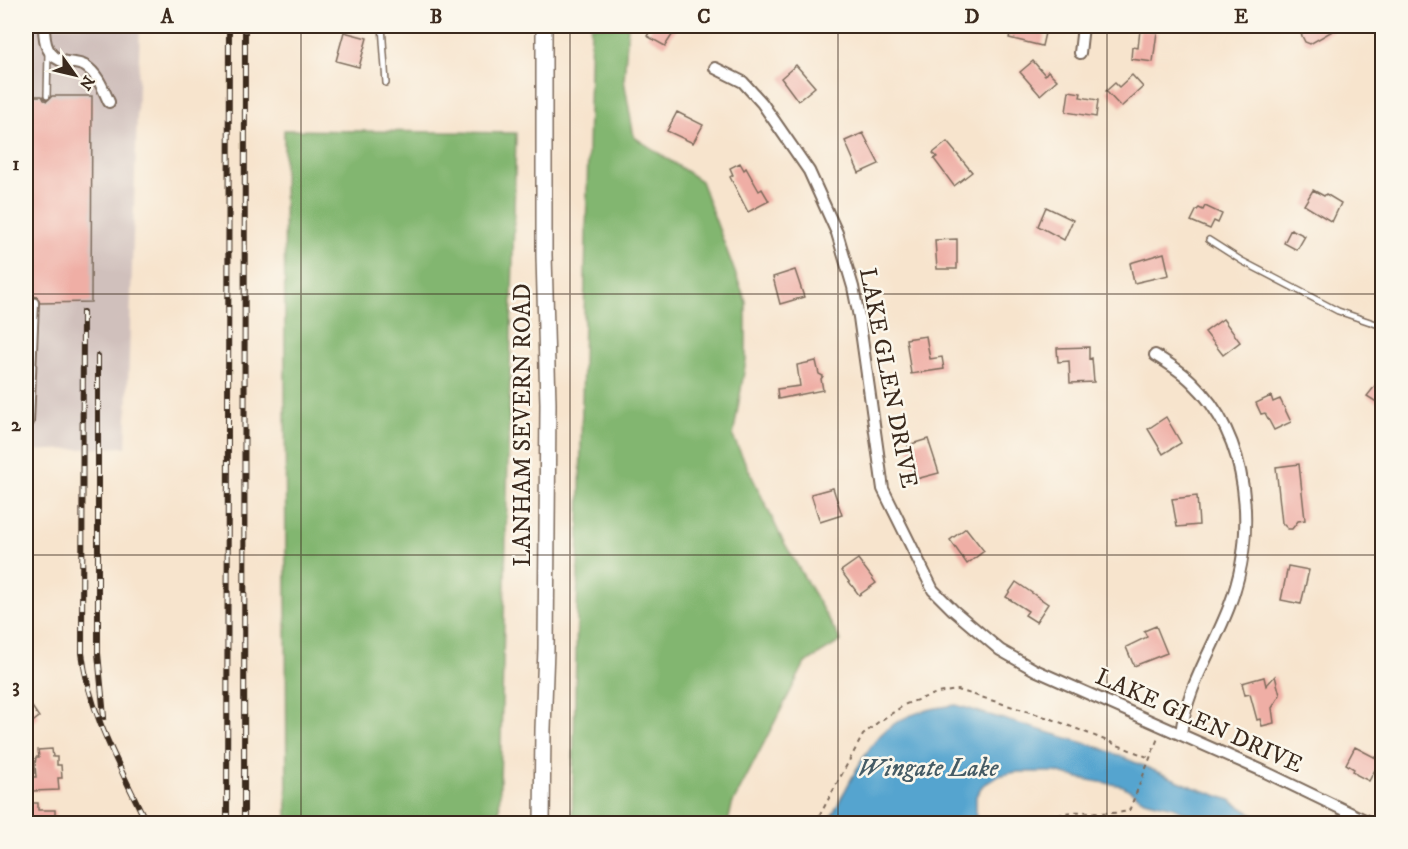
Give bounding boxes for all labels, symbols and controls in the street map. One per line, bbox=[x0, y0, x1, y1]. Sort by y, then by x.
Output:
text: A bbox=[160, 5, 175, 30]
text: B bbox=[430, 5, 442, 30]
text: C bbox=[697, 5, 711, 30]
text: D bbox=[965, 5, 980, 30]
text: E bbox=[1234, 5, 1248, 30]
north arrow bbox=[45, 45, 105, 105]
text: N bbox=[75, 72, 99, 94]
text: 1 bbox=[12, 152, 20, 177]
street label: LAKE GLEN DRIVE bbox=[852, 265, 924, 491]
street label: LANHAM SEVERN ROAD bbox=[508, 283, 538, 567]
text: 2 bbox=[11, 413, 22, 438]
street label: LAKE GLEN DRIVE bbox=[1091, 662, 1307, 780]
text: 3 bbox=[12, 674, 20, 699]
water label: Wingate Lake bbox=[858, 752, 1000, 785]

